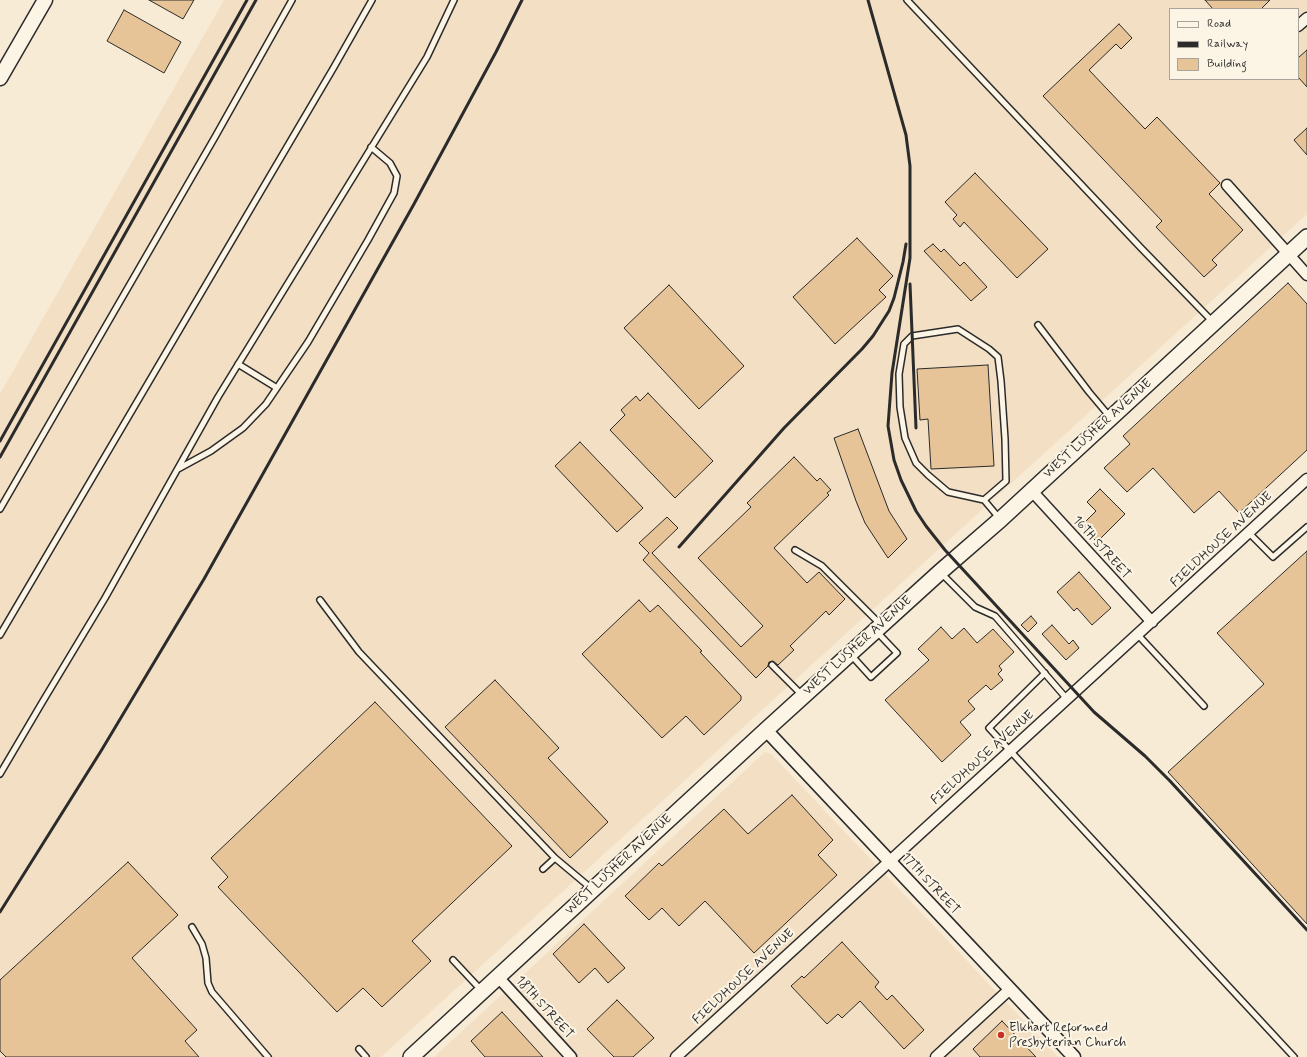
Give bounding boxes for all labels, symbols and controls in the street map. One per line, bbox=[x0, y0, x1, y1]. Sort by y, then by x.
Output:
legend bbox=[1169, 8, 1299, 80]
text: Road bbox=[1207, 16, 1231, 32]
text: Railway bbox=[1207, 36, 1248, 52]
text: Building bbox=[1207, 56, 1247, 72]
street label: WEST LUSHER AVENUE bbox=[1040, 376, 1156, 482]
street label: FIELDHOUSE AVENUE bbox=[1168, 489, 1276, 591]
street label: 16TH STREET bbox=[1069, 513, 1133, 583]
street label: WEST LUSHER AVENUE bbox=[800, 593, 916, 699]
street label: FIELDHOUSE AVENUE bbox=[928, 708, 1038, 808]
street label: WEST LUSHER AVENUE bbox=[562, 811, 676, 919]
street label: 17TH STREET bbox=[897, 850, 963, 918]
street label: FIELDHOUSE AVENUE bbox=[690, 926, 798, 1028]
street label: 18TH STREET bbox=[512, 973, 576, 1043]
place label: Elkhart Reformed Presbyterian Church bbox=[1009, 1020, 1126, 1051]
marker: Elkhart Reformed Presbyterian Church bbox=[996, 1030, 1006, 1040]

